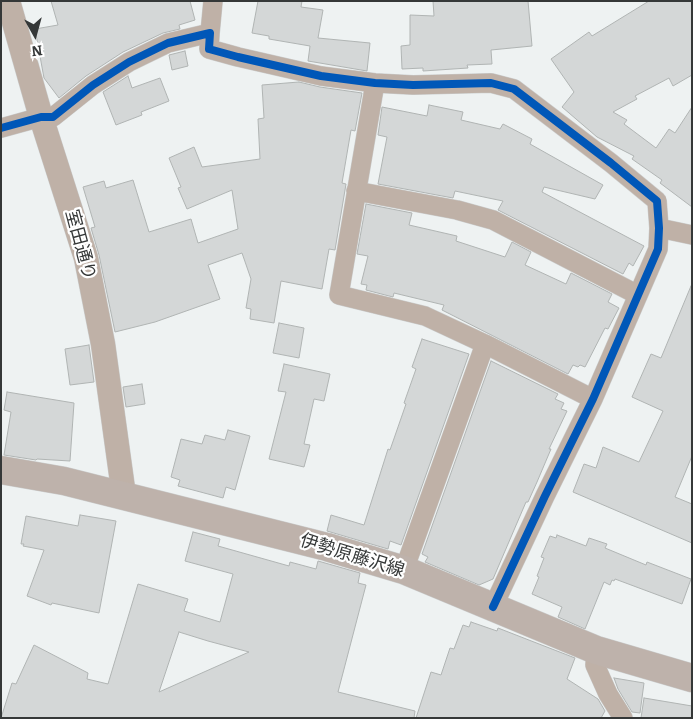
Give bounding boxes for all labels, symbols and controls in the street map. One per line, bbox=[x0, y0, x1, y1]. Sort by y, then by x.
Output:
north arrow bbox=[10, 10, 60, 60]
text: N bbox=[30, 41, 43, 59]
street label: 室田通り bbox=[60, 207, 100, 283]
street label: 伊勢原藤沢線 bbox=[297, 530, 407, 582]

